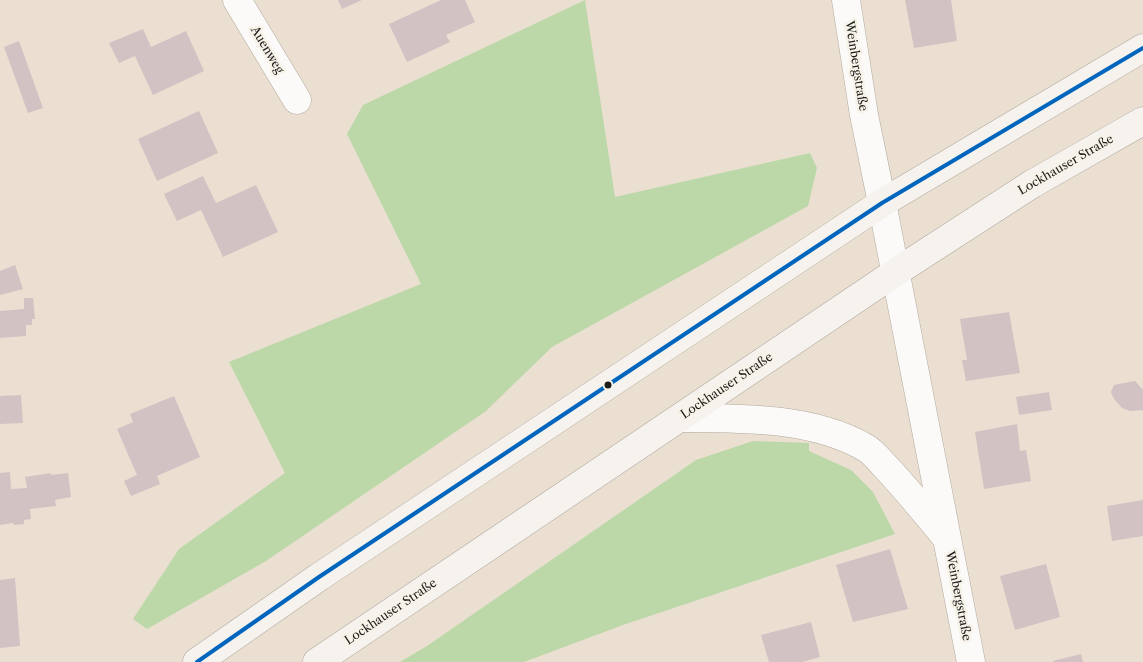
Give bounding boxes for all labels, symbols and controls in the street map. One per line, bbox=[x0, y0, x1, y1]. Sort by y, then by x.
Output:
street label: Weinbergstraße bbox=[842, 20, 870, 112]
street label: Auenweg bbox=[247, 24, 287, 76]
street label: Lockhauser Straße bbox=[1016, 132, 1116, 198]
street label: Lockhauser Straße bbox=[678, 350, 776, 422]
unlabelled marker bbox=[603, 380, 613, 390]
street label: Weinbergstraße bbox=[942, 550, 974, 642]
street label: Lockhauser Straße bbox=[342, 576, 440, 648]

